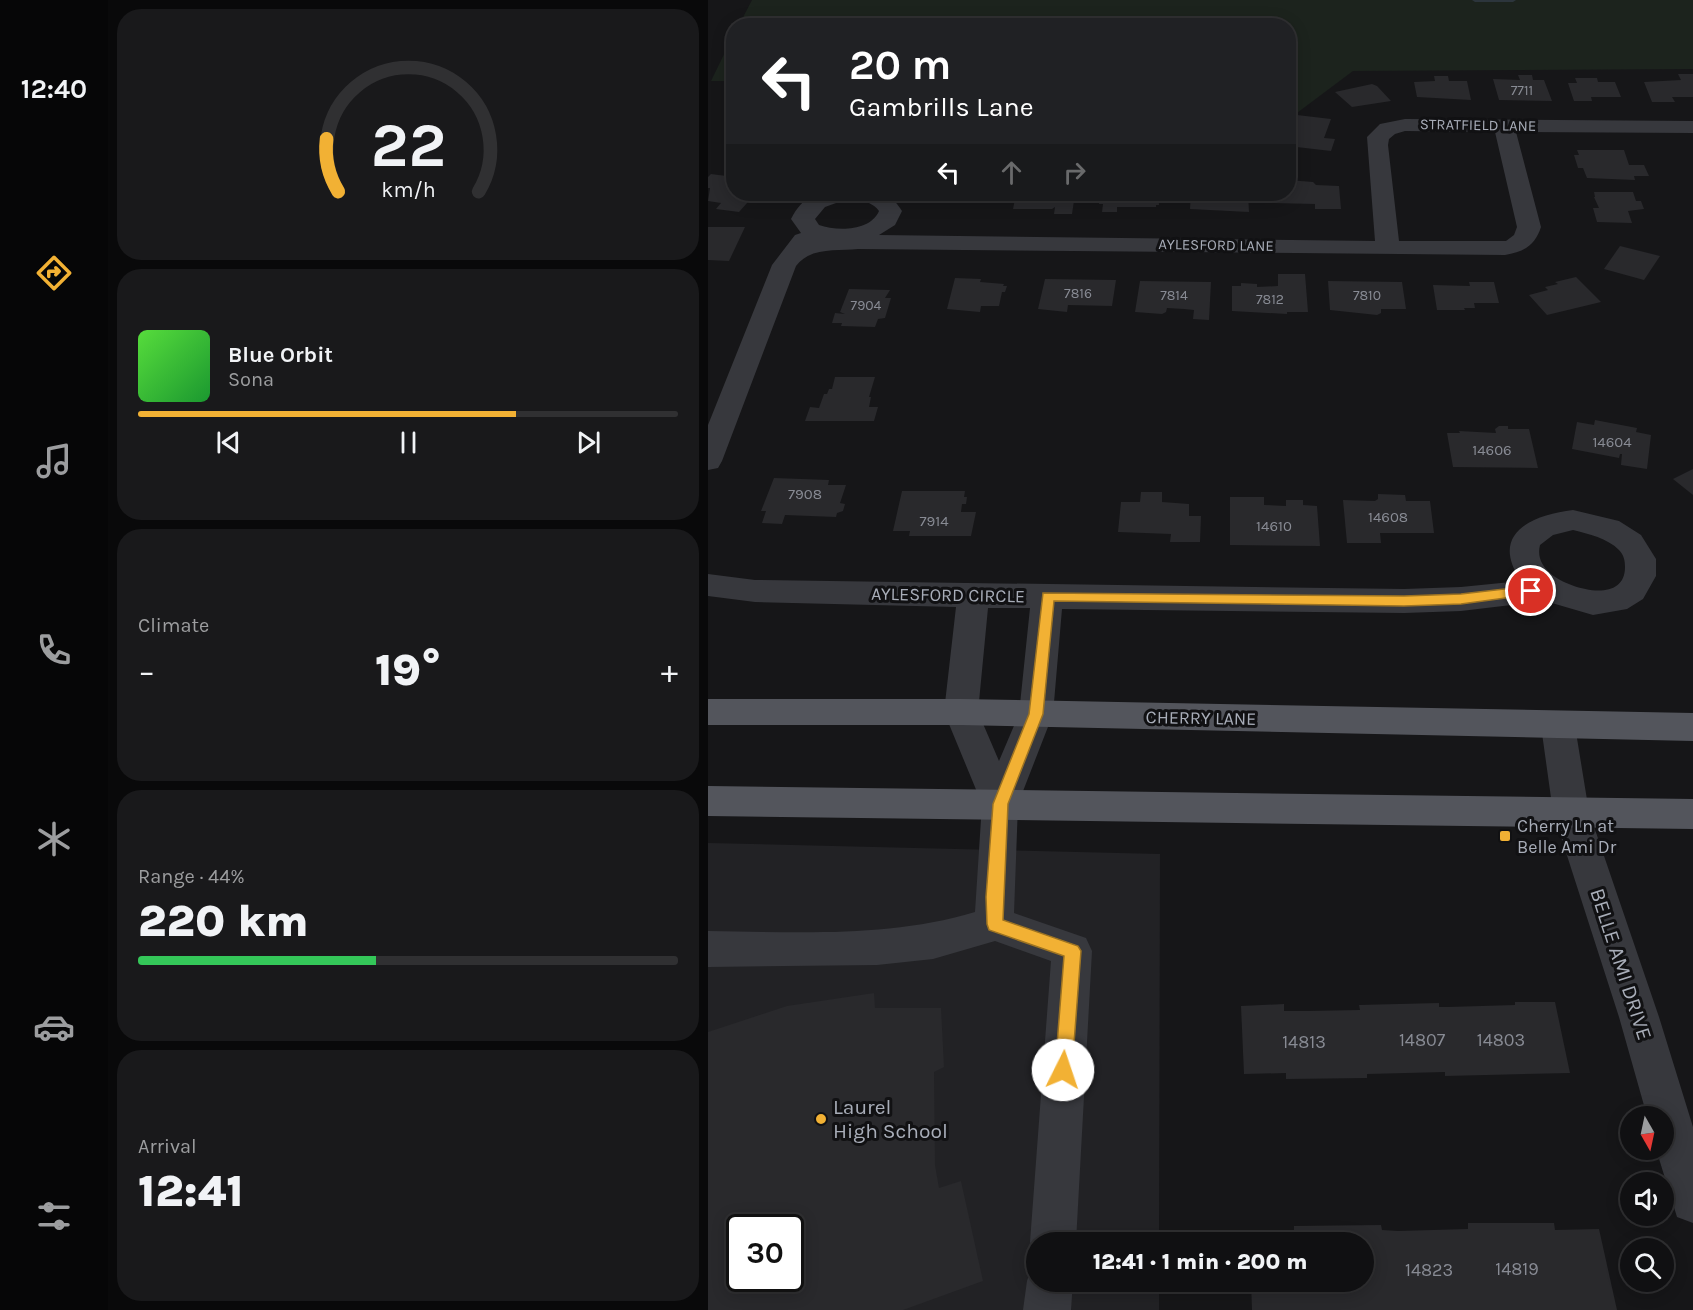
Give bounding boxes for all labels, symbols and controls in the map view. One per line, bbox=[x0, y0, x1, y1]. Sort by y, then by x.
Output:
text: 20 m bbox=[849, 40, 951, 90]
icon: left bbox=[750, 42, 828, 120]
text: 12:40 bbox=[21, 73, 87, 105]
house number: 7711 bbox=[1511, 82, 1533, 99]
text: Gambrills Lane bbox=[849, 91, 1034, 123]
text: 22 bbox=[370, 109, 446, 182]
street label: STRATFIELD LANE bbox=[1420, 115, 1536, 135]
icon: left bbox=[932, 156, 965, 189]
icon: ahead bbox=[995, 156, 1028, 189]
icon: right bbox=[1058, 156, 1091, 189]
text: km/h bbox=[381, 177, 435, 202]
street label: AYLESFORD LANE bbox=[1158, 235, 1274, 255]
icon: directions bbox=[33, 252, 75, 294]
house number: 7816 bbox=[1064, 285, 1092, 302]
house number: 7814 bbox=[1160, 287, 1188, 304]
house number: 7810 bbox=[1353, 287, 1381, 304]
house number: 7812 bbox=[1256, 291, 1284, 308]
house number: 7904 bbox=[851, 297, 882, 314]
text: Blue Orbit bbox=[228, 342, 333, 368]
text: Sona bbox=[228, 368, 274, 391]
icon: previous bbox=[212, 426, 245, 459]
icon: pause bbox=[392, 426, 425, 459]
icon: next bbox=[572, 426, 605, 459]
house number: 14604 bbox=[1592, 433, 1632, 451]
icon: music bbox=[33, 440, 75, 482]
house number: 14606 bbox=[1472, 441, 1512, 459]
house number: 7908 bbox=[788, 485, 822, 503]
house number: 14608 bbox=[1368, 508, 1408, 526]
house number: 7914 bbox=[919, 512, 949, 530]
house number: 14610 bbox=[1256, 517, 1292, 535]
pin bbox=[1505, 565, 1556, 616]
icon: arrive bbox=[1514, 574, 1547, 607]
street label: AYLESFORD CIRCLE bbox=[871, 583, 1025, 607]
text: Climate bbox=[138, 614, 209, 637]
icon: phone bbox=[33, 629, 75, 671]
text: 19° bbox=[375, 644, 441, 696]
text: − bbox=[138, 652, 155, 690]
text: + bbox=[661, 652, 678, 690]
street label: CHERRY LANE bbox=[1146, 706, 1256, 730]
place label: Cherry Ln at Belle Ami Dr bbox=[1517, 815, 1617, 858]
icon: climate bbox=[33, 818, 75, 860]
marker: Cherry Ln at Belle Ami Dr bbox=[1498, 829, 1512, 843]
text: Range · 44% bbox=[138, 865, 245, 888]
street label: BELLE AMI DRIVE bbox=[1585, 885, 1657, 1043]
text: 220 km bbox=[138, 895, 309, 947]
icon: car bbox=[33, 1006, 75, 1048]
house number: 14807 bbox=[1399, 1029, 1446, 1051]
house number: 14803 bbox=[1477, 1029, 1525, 1051]
house number: 14813 bbox=[1282, 1031, 1326, 1053]
position arrow bbox=[1031, 1038, 1095, 1102]
place label: Laurel High School bbox=[833, 1095, 948, 1143]
north arrow bbox=[1620, 1106, 1674, 1160]
map controls bbox=[1620, 1106, 1674, 1292]
marker: Laurel High School bbox=[814, 1112, 828, 1126]
text: Arrival bbox=[138, 1135, 197, 1158]
text: 12:41 bbox=[138, 1165, 243, 1217]
button: sound bbox=[1620, 1172, 1674, 1226]
icon: filters bbox=[33, 1195, 75, 1237]
speed limit sign: 30 bbox=[726, 1214, 804, 1292]
button: search bbox=[1620, 1238, 1674, 1292]
text: 12:41 · 1 min · 200 m bbox=[1093, 1249, 1307, 1275]
house number: 14819 bbox=[1495, 1258, 1539, 1280]
house number: 14823 bbox=[1405, 1259, 1453, 1281]

